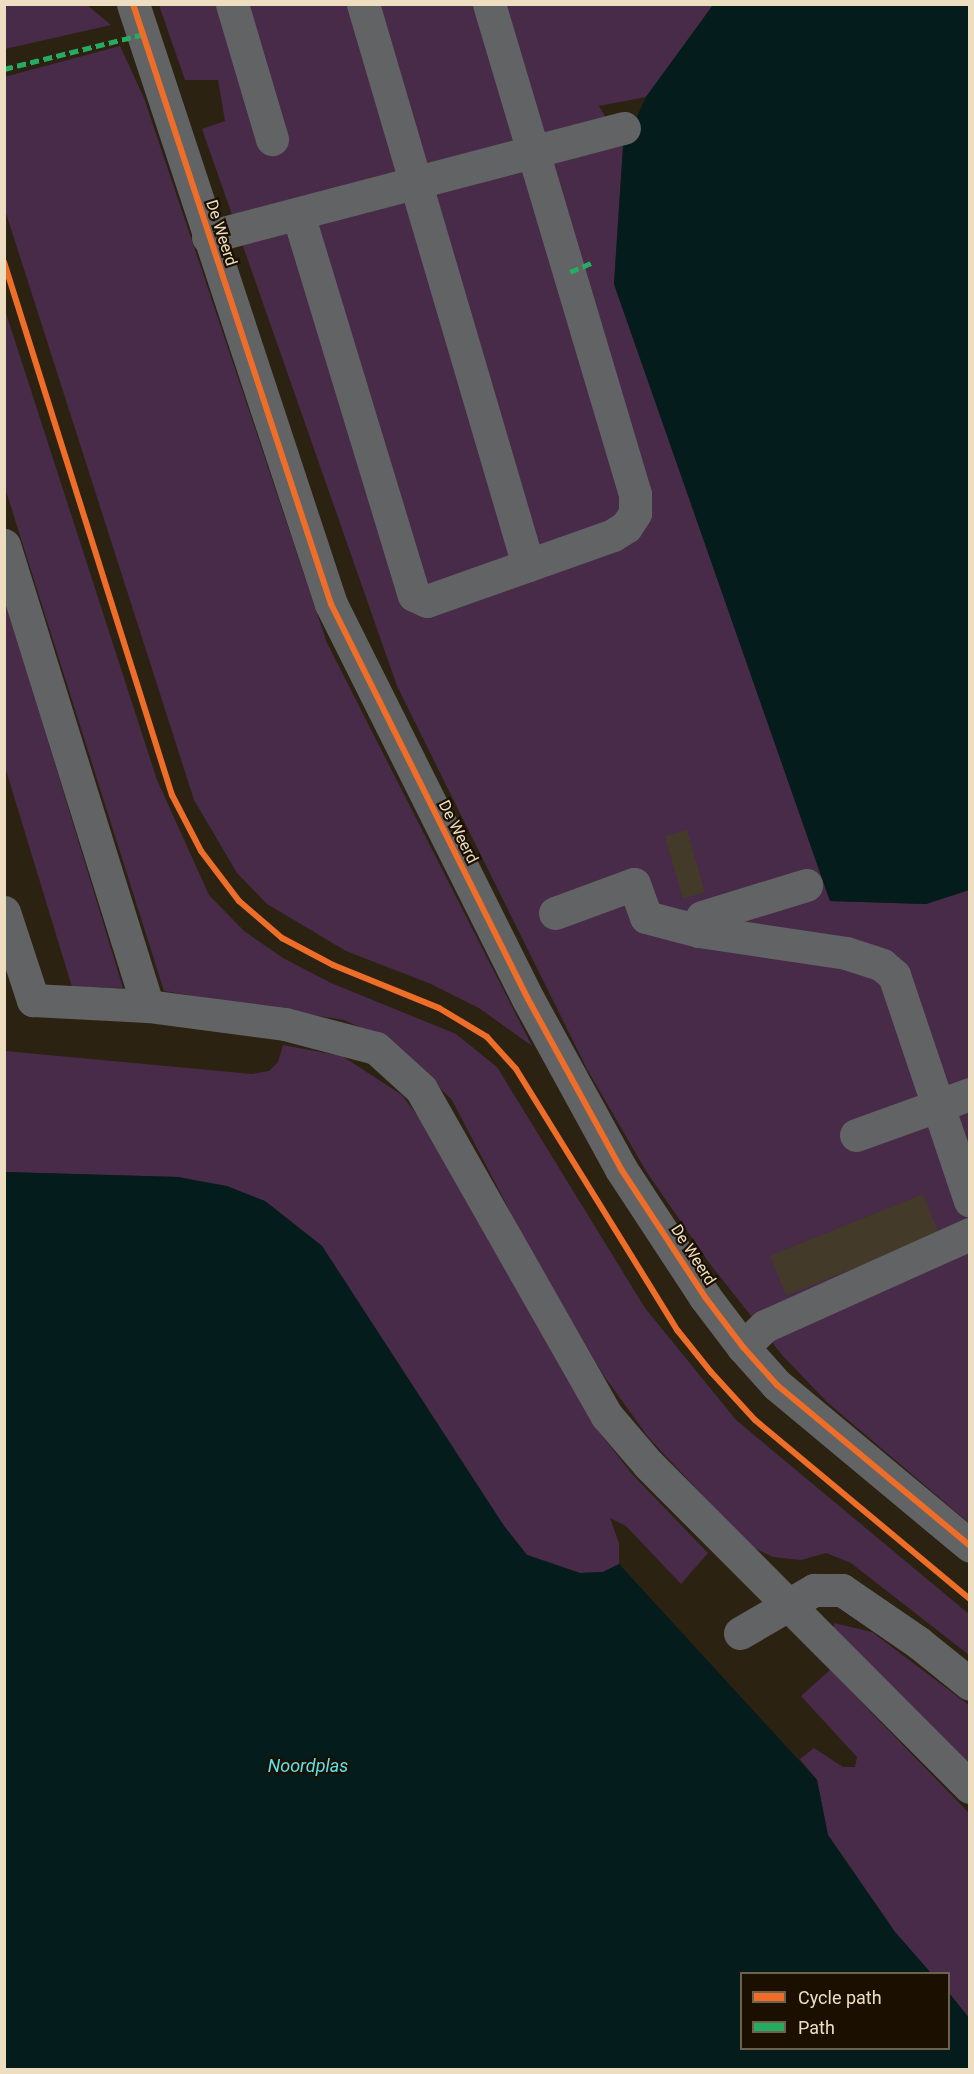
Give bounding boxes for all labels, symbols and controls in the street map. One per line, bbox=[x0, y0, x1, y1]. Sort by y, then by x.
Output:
street label: De Weerd bbox=[201, 198, 241, 268]
street label: De Weerd bbox=[434, 797, 482, 867]
street label: De Weerd bbox=[666, 1221, 720, 1289]
water label: Noordplas bbox=[268, 1755, 348, 1777]
legend bbox=[740, 1972, 950, 2050]
text: Cycle path bbox=[798, 1987, 882, 2008]
text: Path bbox=[798, 2017, 835, 2038]

